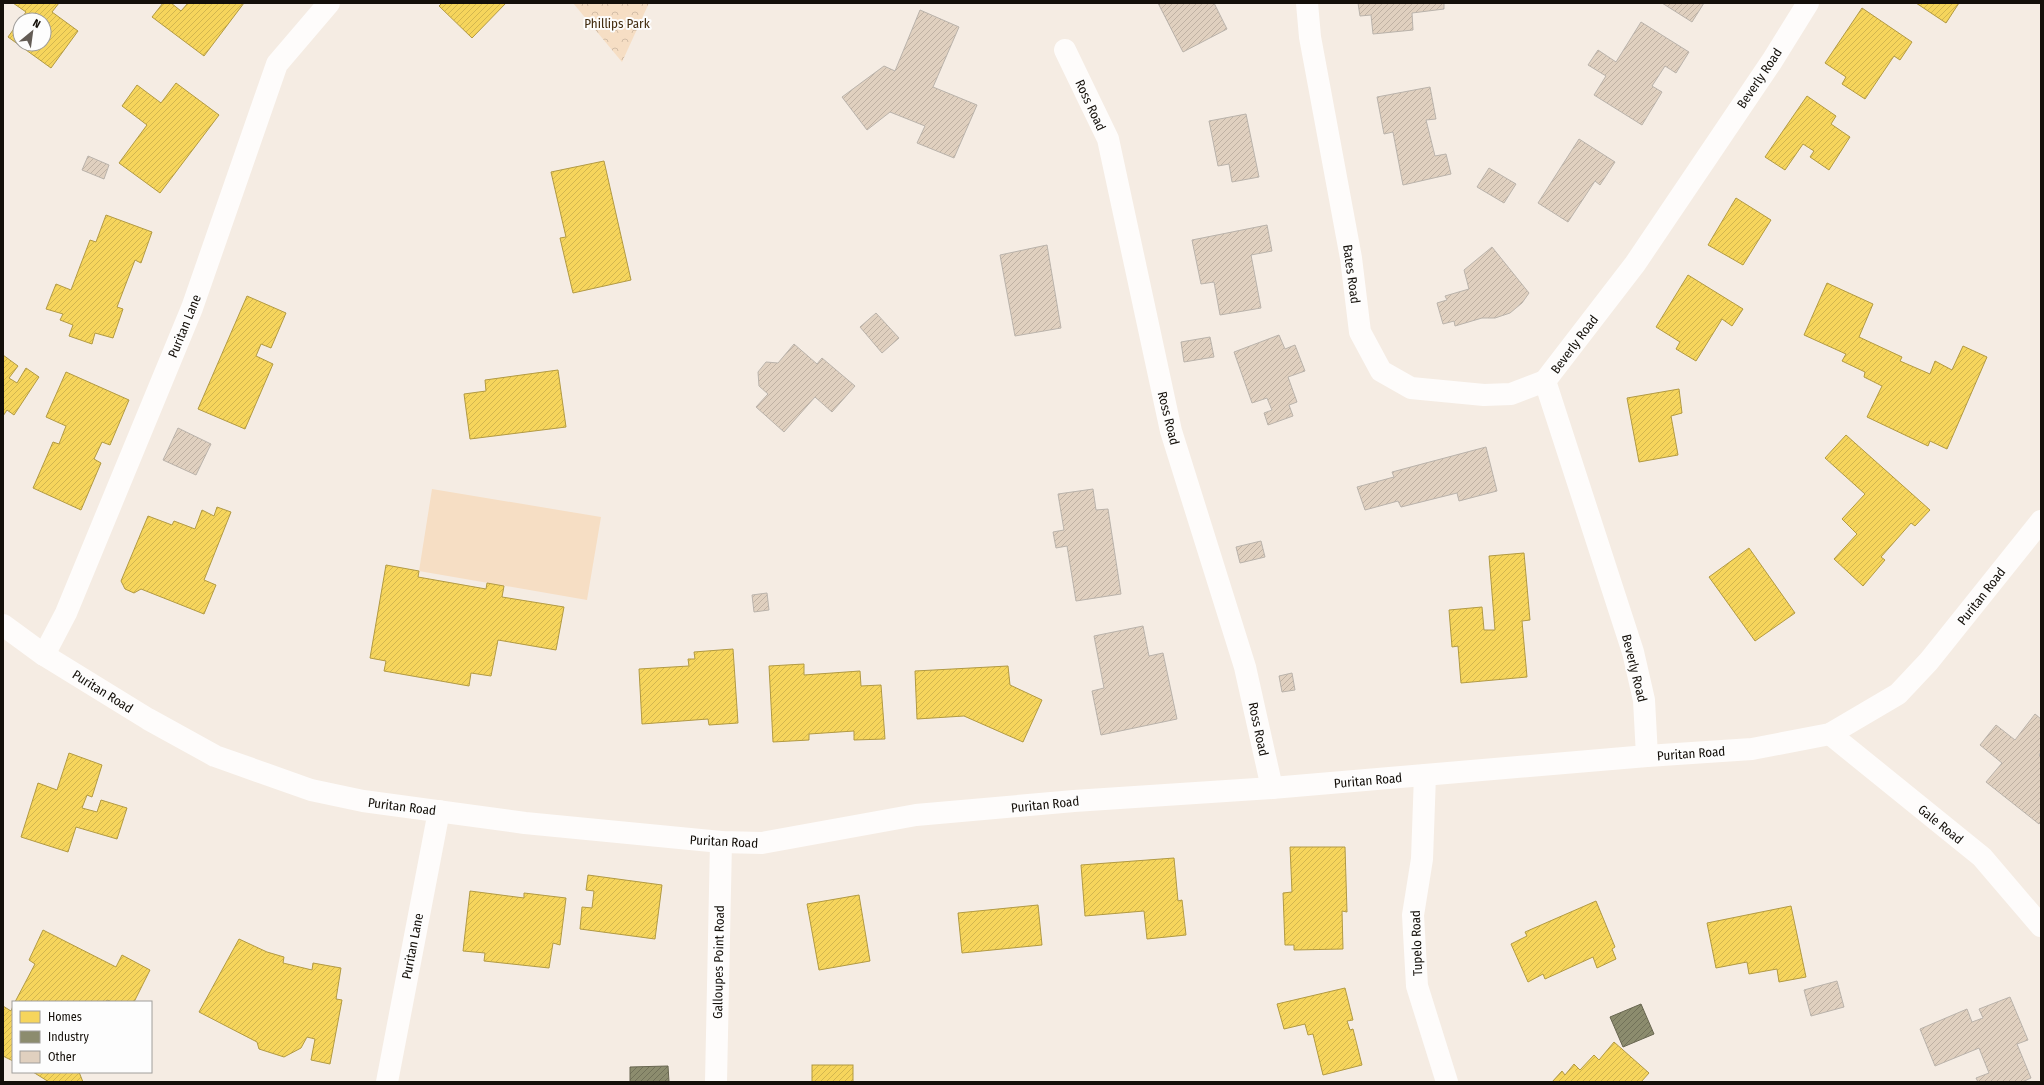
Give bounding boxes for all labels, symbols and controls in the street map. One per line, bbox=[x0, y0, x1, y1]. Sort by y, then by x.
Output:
north arrow bbox=[12, 12, 52, 52]
text: N bbox=[31, 16, 43, 31]
park label: Phillips Park bbox=[584, 16, 651, 31]
street label: Beverly Road bbox=[1734, 45, 1785, 111]
street label: Ross Road bbox=[1072, 77, 1109, 133]
street label: Bates Road bbox=[1340, 244, 1363, 305]
street label: Puritan Lane bbox=[165, 292, 204, 360]
street label: Beverly Road bbox=[1548, 312, 1601, 376]
street label: Ross Road bbox=[1155, 390, 1182, 446]
street label: Puritan Road bbox=[1954, 565, 2008, 628]
street label: Beverly Road bbox=[1619, 633, 1650, 704]
street label: Puritan Road bbox=[70, 667, 136, 716]
street label: Ross Road bbox=[1245, 701, 1272, 757]
street label: Puritan Road bbox=[1656, 744, 1726, 763]
street label: Puritan Road bbox=[1333, 770, 1403, 791]
street label: Puritan Road bbox=[1010, 793, 1080, 816]
street label: Puritan Road bbox=[367, 795, 437, 818]
street label: Gale Road bbox=[1915, 802, 1966, 847]
street label: Puritan Road bbox=[689, 832, 759, 851]
street label: Galloupes Point Road bbox=[710, 905, 727, 1019]
street label: Tupelo Road bbox=[1408, 910, 1425, 976]
street label: Puritan Lane bbox=[399, 912, 426, 980]
legend bbox=[12, 1001, 152, 1073]
text: Homes bbox=[48, 1010, 82, 1024]
text: Industry bbox=[48, 1030, 89, 1044]
text: Other bbox=[48, 1050, 77, 1064]

